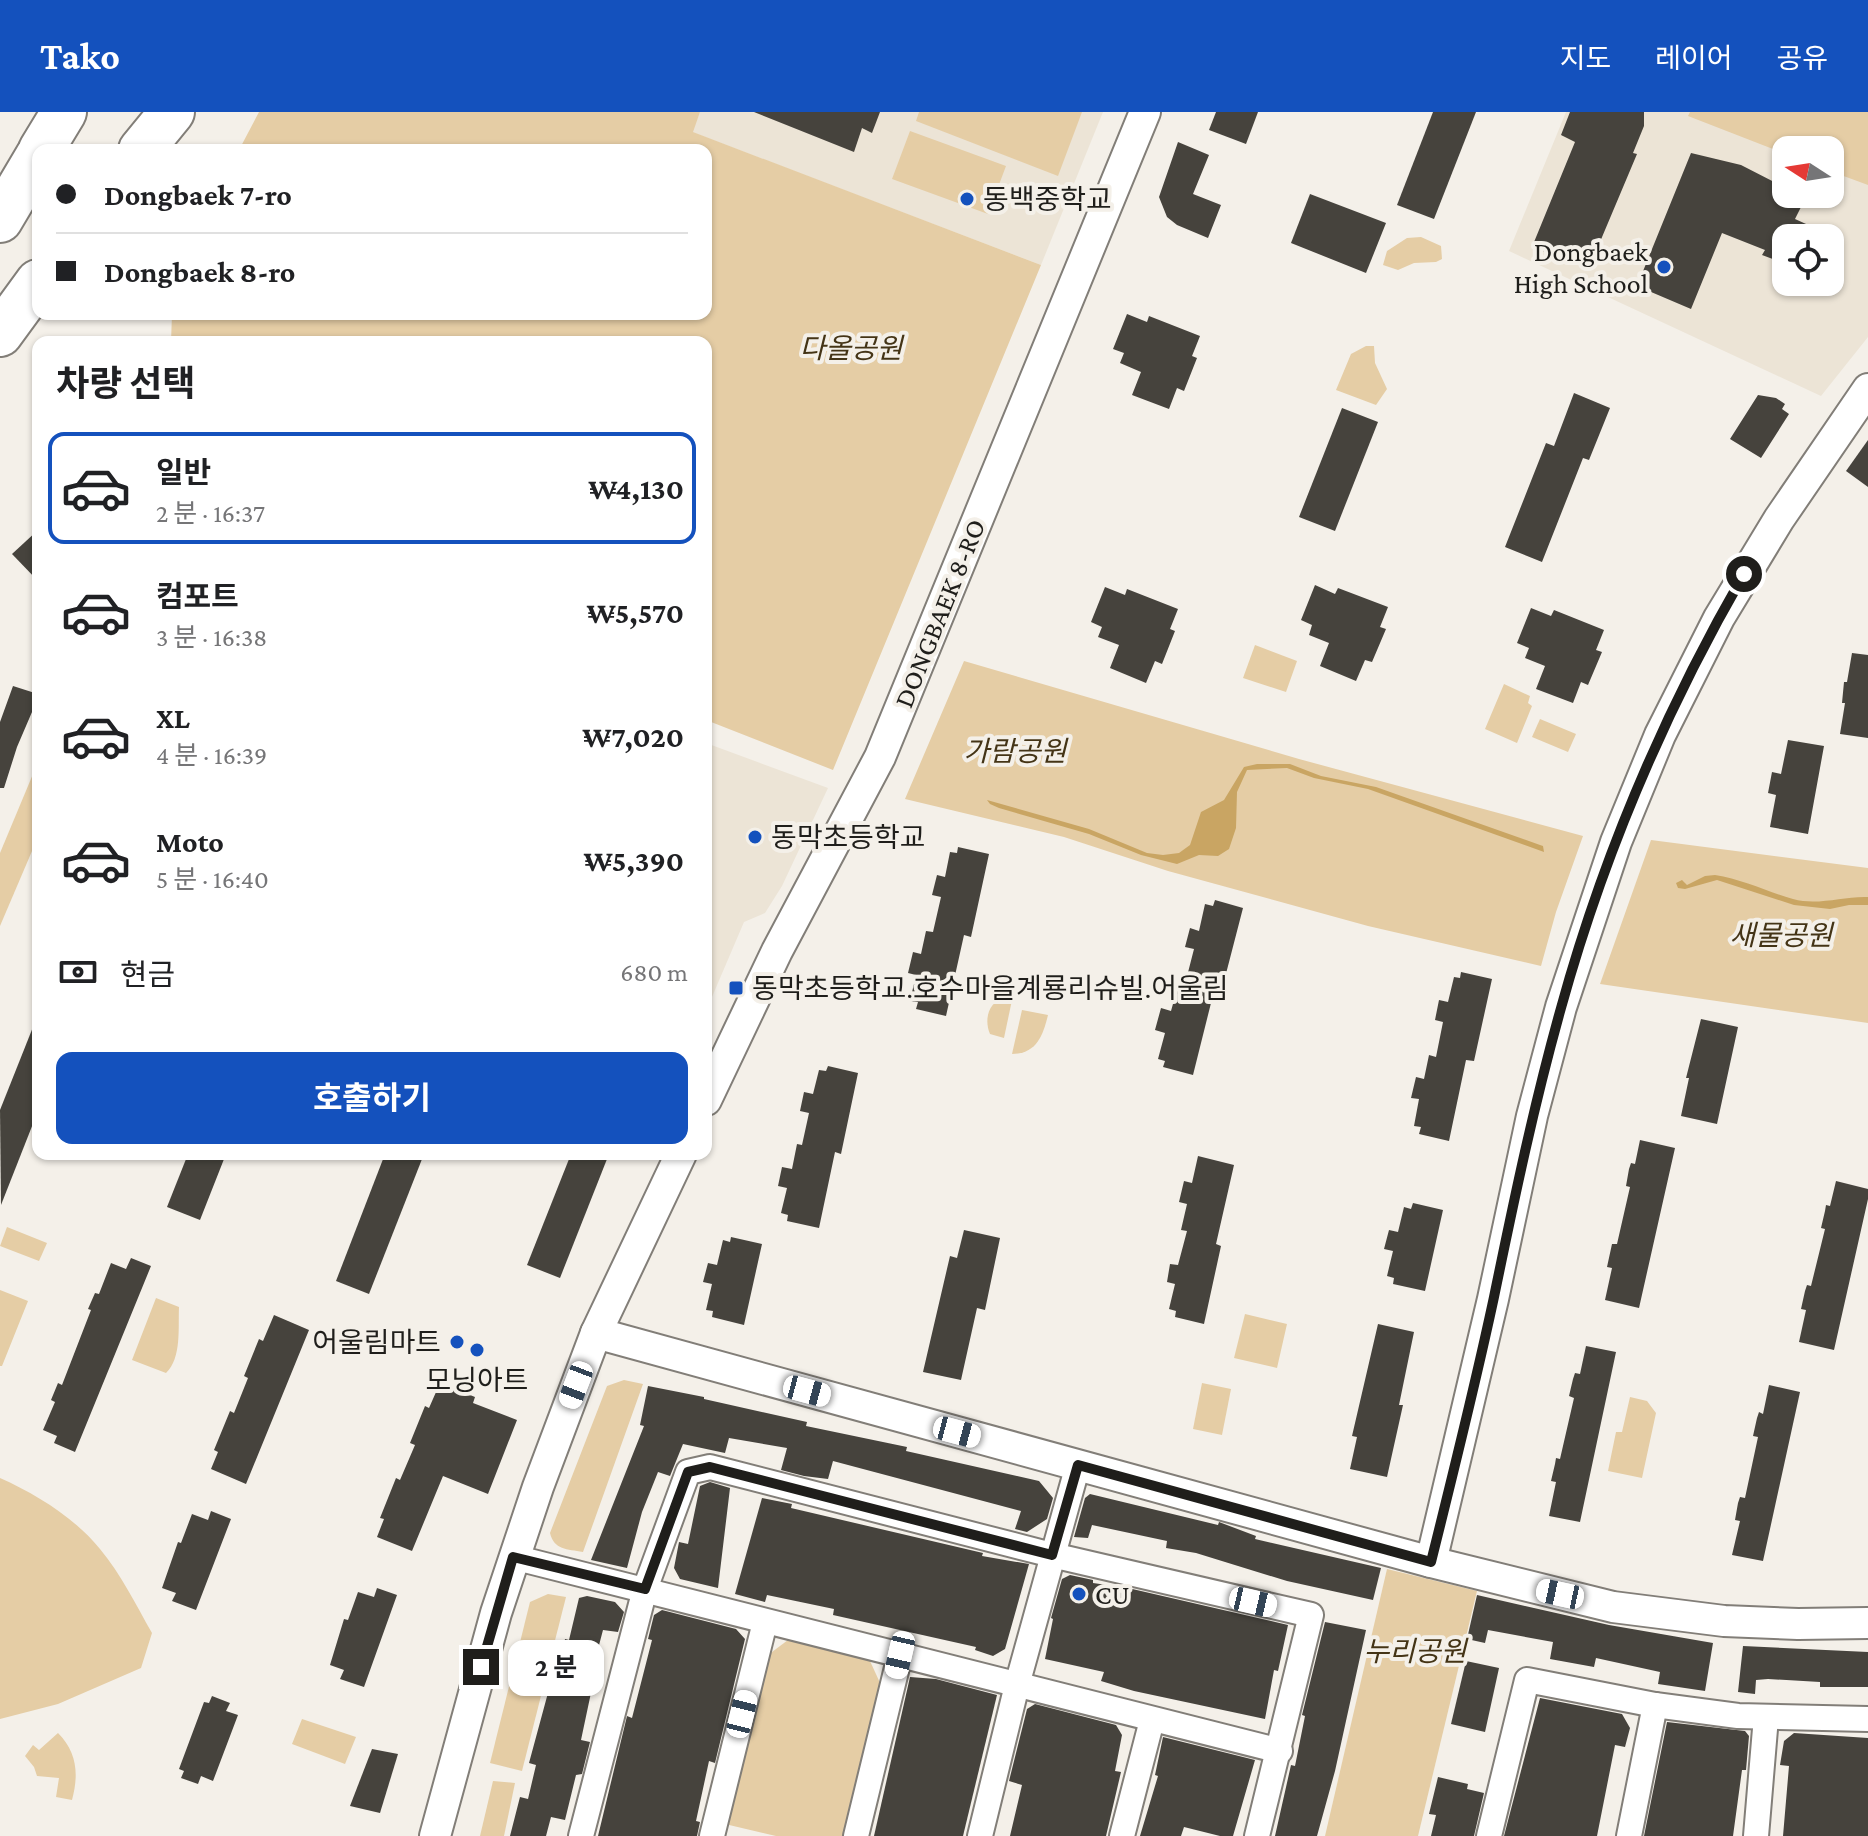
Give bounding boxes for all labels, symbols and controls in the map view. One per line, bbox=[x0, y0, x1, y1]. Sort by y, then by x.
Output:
text: Tako bbox=[40, 35, 120, 77]
text: 지도 bbox=[1560, 43, 1611, 74]
text: 레이어 bbox=[1655, 43, 1732, 74]
text: 공유 bbox=[1776, 43, 1828, 74]
north arrow bbox=[1772, 136, 1844, 208]
map controls bbox=[1772, 136, 1844, 296]
text: Dongbaek 7-ro bbox=[104, 178, 292, 211]
place label: 동백중학교 bbox=[983, 184, 1112, 215]
marker: 동백중학교 bbox=[958, 190, 976, 208]
button: locate bbox=[1772, 224, 1844, 296]
place label: Dongbaek High School bbox=[1514, 236, 1649, 299]
text: Dongbaek 8-ro bbox=[104, 255, 295, 288]
marker: Dongbaek High School bbox=[1655, 258, 1673, 276]
park label: 다올공원 bbox=[799, 333, 905, 364]
text: 차량 선택 bbox=[56, 364, 195, 404]
icon: car bbox=[60, 452, 132, 524]
text: 일반 bbox=[156, 456, 211, 489]
text: ₩4,130 bbox=[589, 472, 684, 505]
text: 2 분 · 16:37 bbox=[156, 499, 265, 528]
street label: DONGBAEK 8-RO bbox=[888, 514, 991, 712]
route start bbox=[1726, 556, 1762, 592]
icon: car bbox=[60, 576, 132, 648]
text: 컴포트 bbox=[156, 580, 239, 613]
text: ₩5,570 bbox=[587, 596, 684, 629]
text: 3 분 · 16:38 bbox=[156, 623, 267, 652]
icon: car bbox=[60, 700, 132, 772]
text: XL bbox=[156, 701, 190, 734]
text: ₩7,020 bbox=[583, 720, 684, 753]
park label: 가람공원 bbox=[963, 736, 1069, 767]
text: 4 분 · 16:39 bbox=[156, 741, 267, 770]
place label: 동막초등학교 bbox=[771, 822, 926, 853]
icon: car bbox=[60, 824, 132, 896]
text: Moto bbox=[156, 825, 224, 858]
marker: 동막초등학교 bbox=[746, 828, 764, 846]
text: ₩5,390 bbox=[584, 844, 684, 877]
text: 5 분 · 16:40 bbox=[156, 865, 269, 894]
park label: 새물공원 bbox=[1729, 920, 1835, 951]
icon: cash bbox=[56, 950, 100, 994]
text: 현금 bbox=[120, 958, 175, 991]
text: 680 m bbox=[620, 958, 688, 987]
place label: 동막초등학교.호수마을계룡리슈빌.어울림 bbox=[752, 973, 1228, 1004]
marker: 동막초등학교.호수마을계룡리슈빌.어울림 bbox=[727, 979, 745, 997]
button: 호출하기 bbox=[56, 1052, 688, 1144]
place label: 어울림마트 bbox=[312, 1327, 441, 1358]
marker: 어울림마트 bbox=[448, 1333, 466, 1351]
marker: 모닝아트 bbox=[468, 1341, 486, 1359]
car bbox=[556, 1358, 596, 1412]
place label: 모닝아트 bbox=[425, 1365, 529, 1396]
car bbox=[781, 1373, 833, 1409]
car bbox=[931, 1414, 983, 1450]
car bbox=[1534, 1577, 1586, 1611]
place label: CU bbox=[1095, 1579, 1130, 1610]
marker: CU bbox=[1070, 1585, 1088, 1603]
car bbox=[1227, 1585, 1279, 1619]
car bbox=[883, 1629, 917, 1681]
park label: 누리공원 bbox=[1363, 1636, 1469, 1667]
callout: 2 분 bbox=[509, 1639, 605, 1695]
route end bbox=[463, 1649, 499, 1685]
text: 2 분 bbox=[535, 1653, 577, 1682]
car bbox=[725, 1688, 759, 1740]

